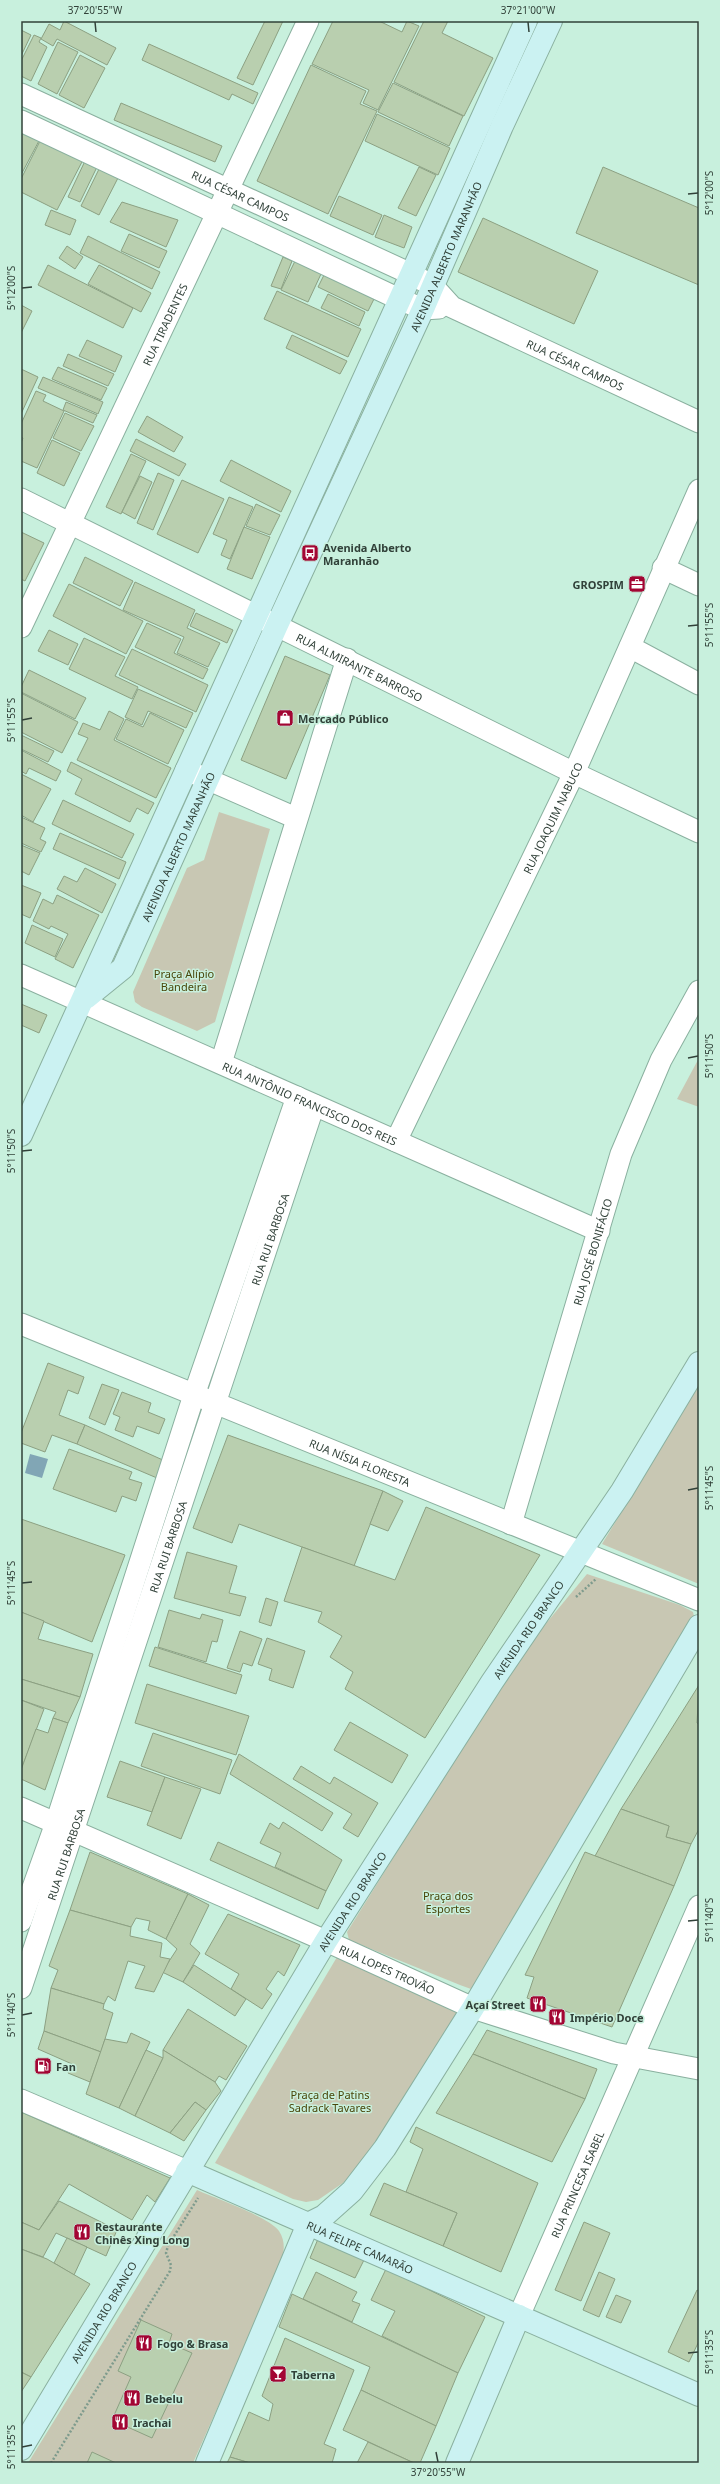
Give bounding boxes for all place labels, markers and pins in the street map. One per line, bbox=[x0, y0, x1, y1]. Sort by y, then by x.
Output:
place label: Avenida Alberto Maranhão bbox=[323, 540, 411, 568]
bus stop icon: Avenida Alberto Maranhão bbox=[300, 543, 320, 563]
office icon: GROSPIM bbox=[627, 574, 647, 594]
place label: GROSPIM bbox=[573, 577, 624, 592]
shop icon: Mercado Público bbox=[275, 708, 295, 728]
place label: Mercado Público bbox=[298, 711, 389, 726]
restaurant icon: Açaí Street bbox=[528, 1994, 548, 2014]
place label: Açaí Street bbox=[466, 1997, 525, 2012]
restaurant icon: Império Doce bbox=[547, 2007, 567, 2027]
place label: Império Doce bbox=[570, 2010, 644, 2025]
fuel station icon: Fan bbox=[33, 2056, 53, 2076]
place label: Fan bbox=[56, 2059, 76, 2074]
place label: Restaurante Chinês Xing Long bbox=[95, 2219, 189, 2247]
restaurant icon: Restaurante Chinês Xing Long bbox=[72, 2222, 92, 2242]
restaurant icon: Fogo & Brasa bbox=[134, 2333, 154, 2353]
place label: Fogo & Brasa bbox=[157, 2336, 228, 2351]
bar icon: Taberna bbox=[268, 2364, 288, 2384]
place label: Taberna bbox=[291, 2367, 335, 2382]
restaurant icon: Bebelu bbox=[122, 2388, 142, 2408]
place label: Bebelu bbox=[145, 2391, 183, 2406]
restaurant icon: Irachai bbox=[110, 2412, 130, 2432]
place label: Irachai bbox=[133, 2415, 171, 2430]

